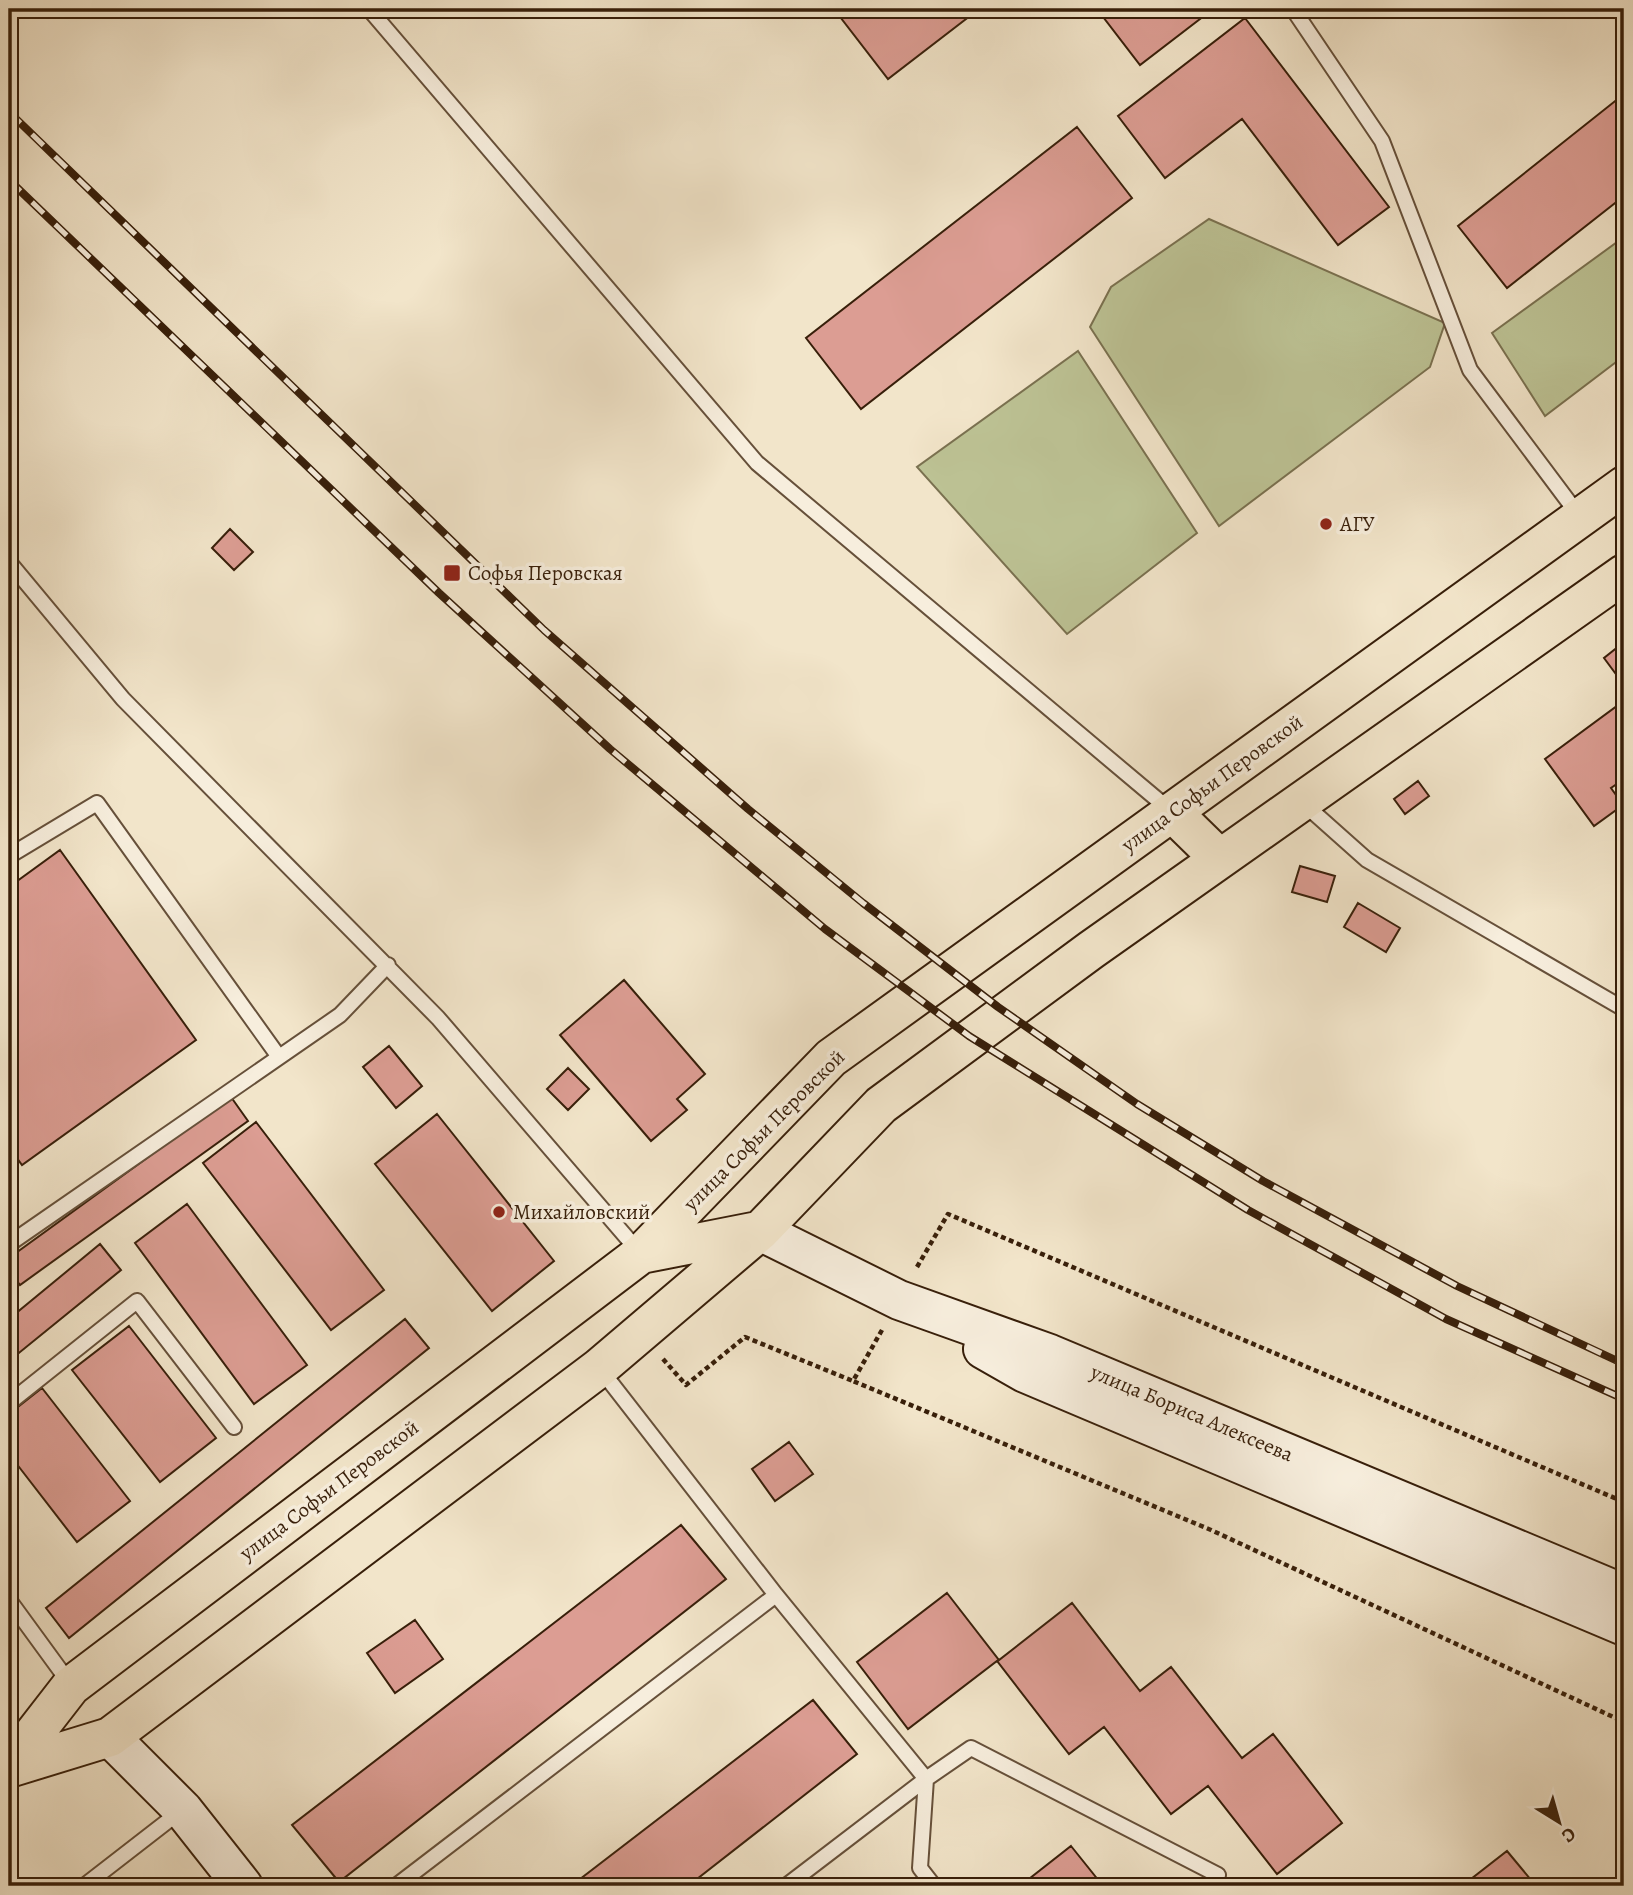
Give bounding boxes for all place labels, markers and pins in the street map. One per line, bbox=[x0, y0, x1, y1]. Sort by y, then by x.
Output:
place label: АГУ bbox=[1339, 510, 1375, 538]
marker: АГУ bbox=[1318, 516, 1334, 532]
place label: Софья Перовская bbox=[468, 559, 623, 587]
marker: Софья Перовская bbox=[442, 563, 462, 583]
place label: Михайловский bbox=[513, 1198, 650, 1226]
marker: Михайловский bbox=[491, 1204, 507, 1220]

